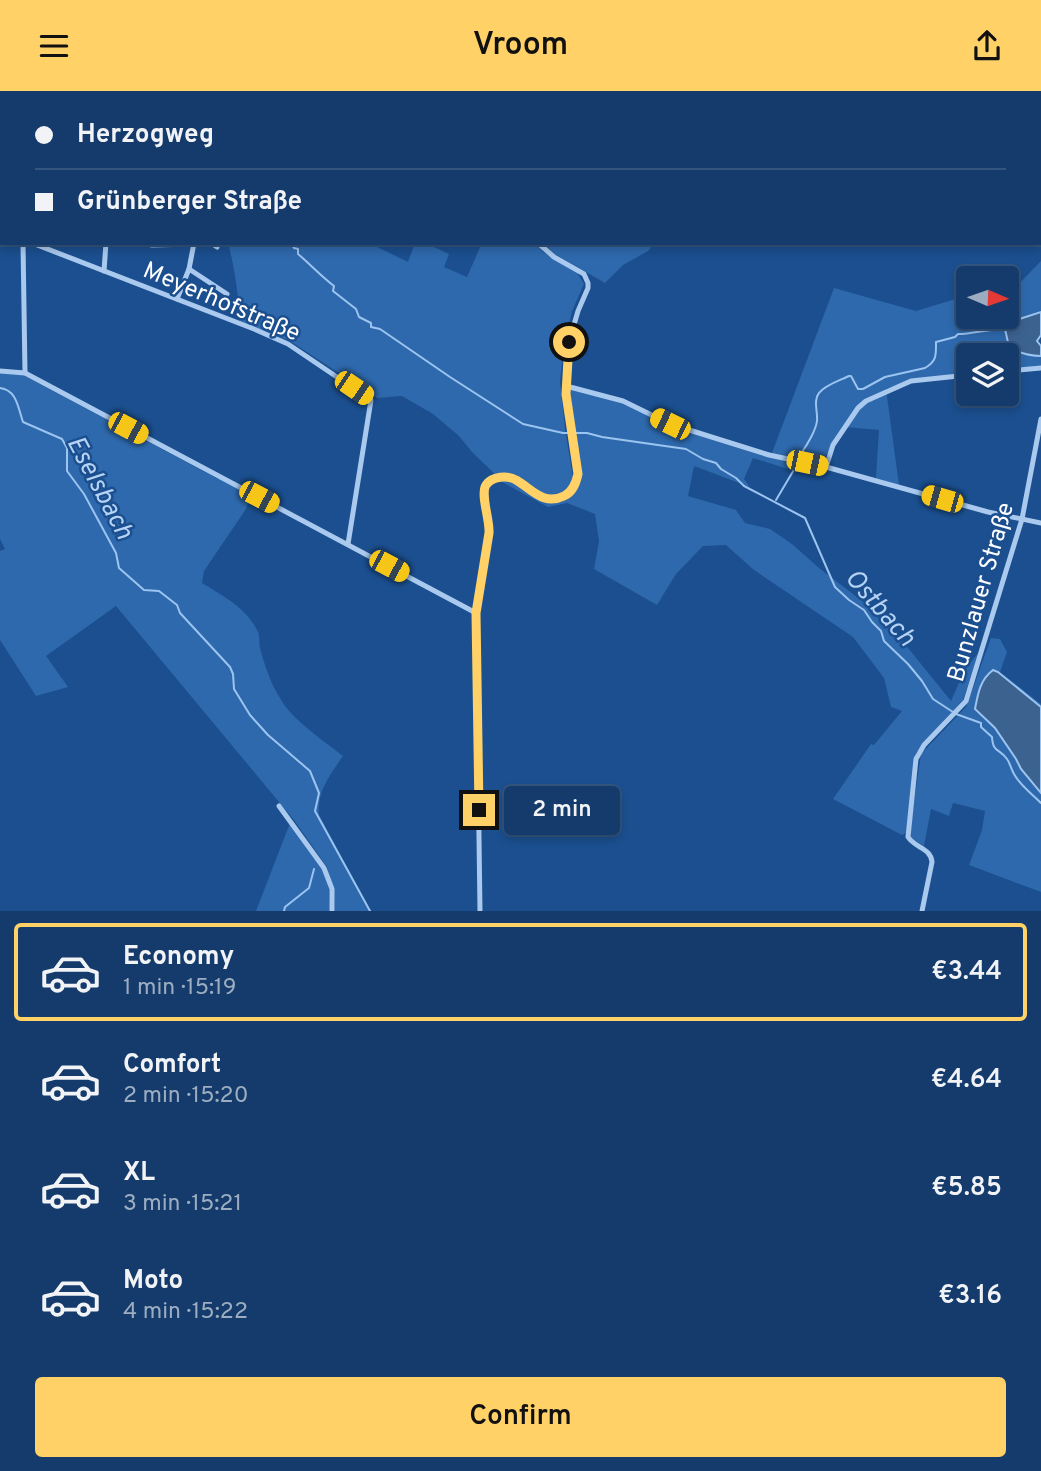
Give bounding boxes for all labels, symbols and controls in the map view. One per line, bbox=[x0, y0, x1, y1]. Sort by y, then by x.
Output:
text: Vroom bbox=[473, 26, 568, 66]
icon: menu bbox=[35, 27, 73, 65]
icon: share bbox=[968, 27, 1006, 65]
text: Herzogweg bbox=[77, 119, 214, 152]
text: Grünberger Straße bbox=[77, 186, 302, 219]
street label: Meyerhofstraße bbox=[138, 256, 304, 349]
north arrow bbox=[956, 266, 1018, 329]
map controls bbox=[956, 266, 1019, 406]
route start bbox=[553, 326, 585, 358]
button: layers bbox=[956, 343, 1019, 406]
car bbox=[331, 368, 378, 408]
car bbox=[647, 405, 694, 443]
car bbox=[105, 409, 152, 447]
water label: Eselsbach bbox=[58, 431, 140, 546]
car bbox=[785, 448, 830, 478]
car bbox=[236, 478, 283, 516]
car bbox=[919, 483, 966, 515]
street label: Bunzlauer Straße bbox=[942, 499, 1022, 686]
car bbox=[366, 547, 413, 585]
water label: Ostbach bbox=[836, 563, 922, 654]
callout: 2 min bbox=[504, 785, 619, 835]
route end bbox=[463, 794, 495, 826]
text: 2 min bbox=[532, 796, 592, 825]
icon: car bbox=[39, 941, 102, 1004]
text: Economy bbox=[123, 941, 234, 974]
text: €3.44 bbox=[931, 956, 1002, 989]
text: 1 min · 15:19 bbox=[123, 974, 236, 1003]
icon: car bbox=[39, 1049, 102, 1112]
text: Comfort bbox=[123, 1049, 221, 1082]
text: €4.64 bbox=[931, 1064, 1002, 1097]
text: 2 min · 15:20 bbox=[123, 1082, 248, 1111]
icon: car bbox=[39, 1157, 102, 1220]
text: XL bbox=[123, 1157, 155, 1190]
text: €5.85 bbox=[931, 1172, 1002, 1205]
text: 3 min · 15:21 bbox=[123, 1190, 242, 1219]
icon: car bbox=[39, 1265, 102, 1328]
text: Moto bbox=[123, 1265, 183, 1298]
text: €3.16 bbox=[938, 1280, 1002, 1313]
text: 4 min · 15:22 bbox=[123, 1298, 248, 1327]
button: Confirm bbox=[35, 1377, 1006, 1457]

